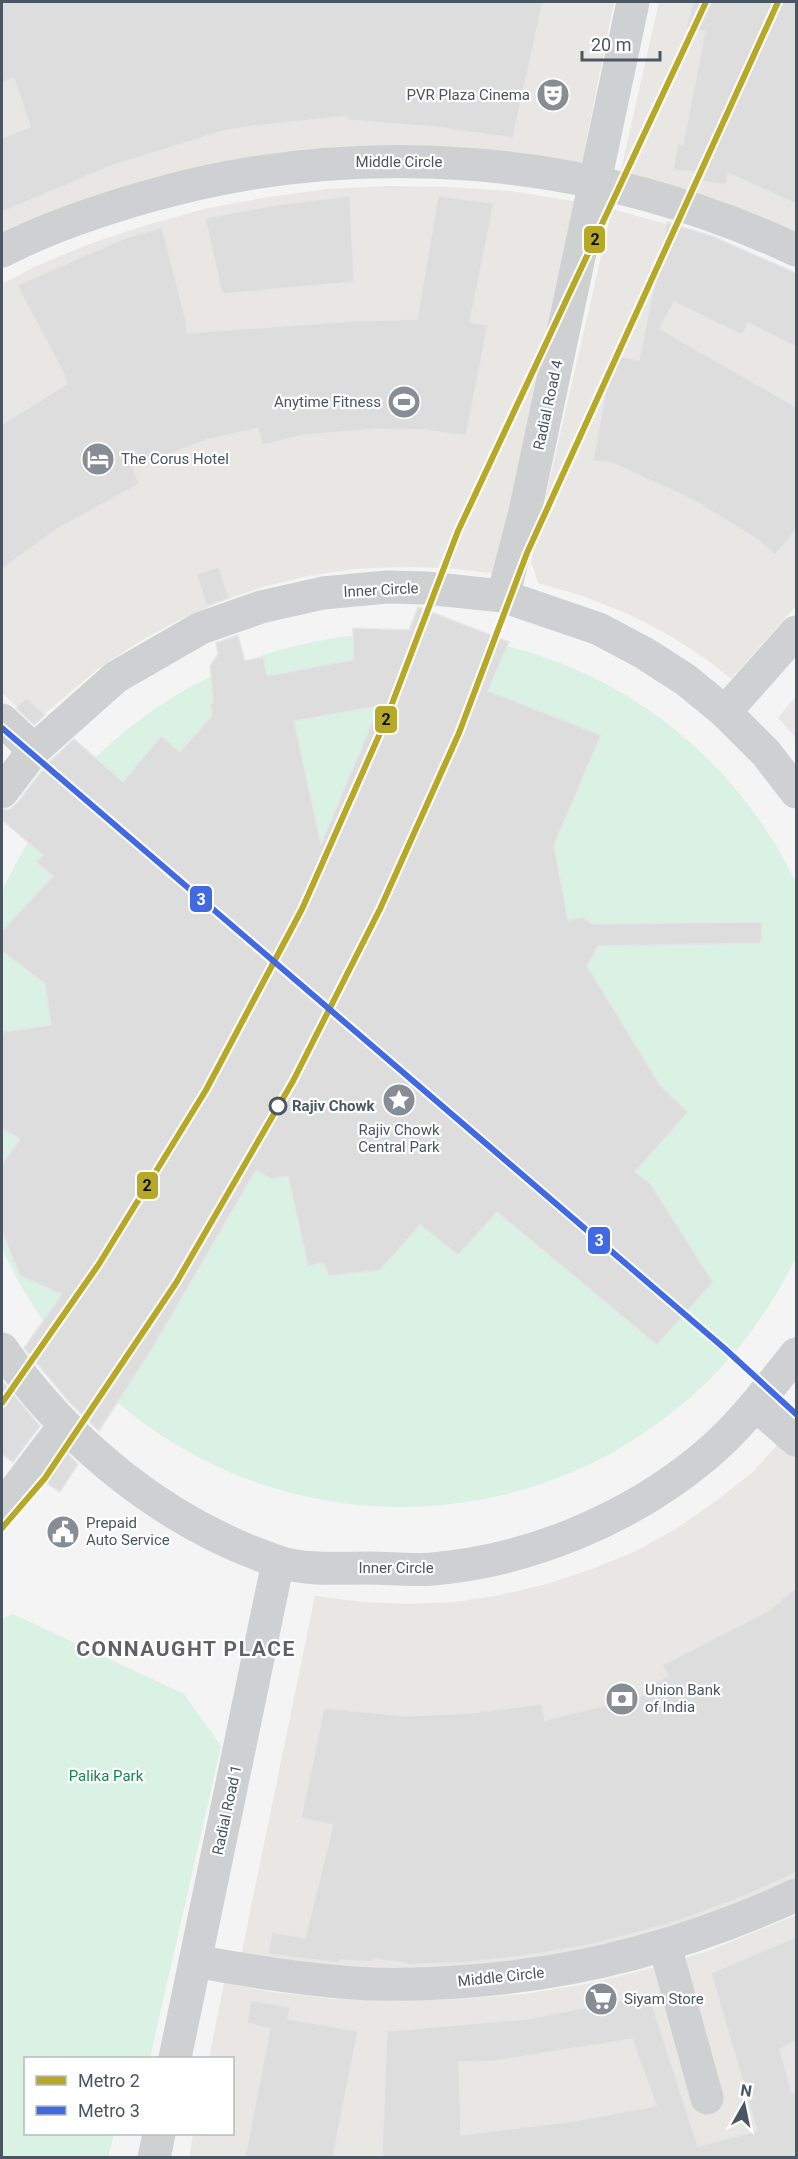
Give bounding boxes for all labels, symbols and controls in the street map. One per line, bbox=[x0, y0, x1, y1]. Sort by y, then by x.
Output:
scale bar bbox=[582, 24, 660, 62]
text: 20 m bbox=[591, 34, 631, 55]
theatre icon: PVR Plaza Cinema bbox=[535, 77, 571, 113]
place label: PVR Plaza Cinema bbox=[406, 86, 530, 104]
street label: Middle Circle bbox=[356, 153, 442, 171]
line badge: 2 bbox=[583, 225, 606, 254]
text: 2 bbox=[590, 230, 600, 249]
street label: Radial Road 4 bbox=[530, 358, 566, 452]
sports icon: Anytime Fitness bbox=[386, 384, 422, 420]
place label: Anytime Fitness bbox=[274, 393, 381, 411]
hotel icon: The Corus Hotel bbox=[80, 441, 116, 477]
place label: The Corus Hotel bbox=[121, 450, 229, 468]
street label: Inner Circle bbox=[343, 579, 419, 601]
line badge: 2 bbox=[374, 705, 398, 734]
text: 2 bbox=[381, 710, 391, 729]
line badge: 3 bbox=[189, 885, 213, 913]
text: 3 bbox=[196, 890, 206, 909]
place icon: Rajiv Chowk Central Park bbox=[381, 1082, 417, 1118]
marker: Rajiv Chowk bbox=[269, 1097, 287, 1115]
place label: Rajiv Chowk bbox=[292, 1097, 376, 1115]
place label: Rajiv Chowk Central Park bbox=[358, 1121, 440, 1156]
line badge: 2 bbox=[136, 1171, 159, 1200]
text: 2 bbox=[142, 1176, 152, 1195]
line badge: 3 bbox=[587, 1226, 611, 1255]
text: 3 bbox=[594, 1231, 604, 1250]
public building icon: Prepaid Auto Service bbox=[45, 1514, 81, 1550]
place label: Prepaid Auto Service bbox=[86, 1514, 170, 1549]
street label: Inner Circle bbox=[358, 1559, 434, 1577]
district label: CONNAUGHT PLACE bbox=[76, 1637, 296, 1661]
bank icon: Union Bank of India bbox=[604, 1681, 640, 1717]
place label: Union Bank of India bbox=[645, 1681, 721, 1716]
street label: Radial Road 1 bbox=[209, 1763, 245, 1857]
park label: Palika Park bbox=[69, 1767, 144, 1785]
street label: Middle Circle bbox=[457, 1964, 545, 1990]
supermarket icon: Siyam Store bbox=[583, 1981, 619, 2017]
place label: Siyam Store bbox=[624, 1990, 704, 2008]
legend bbox=[24, 2057, 234, 2135]
text: Metro 2 bbox=[78, 2070, 140, 2091]
north arrow bbox=[714, 2075, 774, 2135]
text: N bbox=[739, 2080, 753, 2101]
text: Metro 3 bbox=[78, 2100, 140, 2121]

